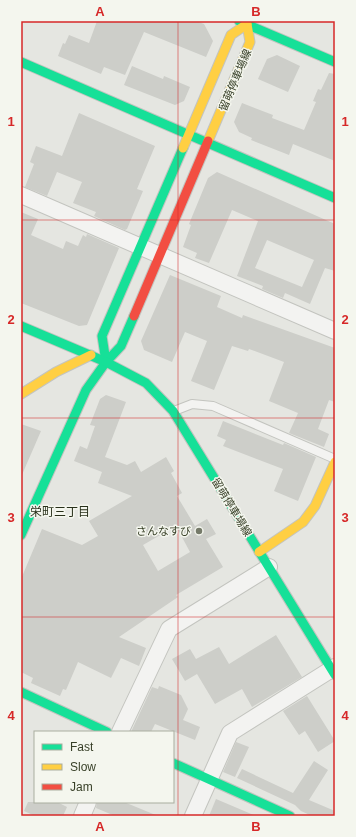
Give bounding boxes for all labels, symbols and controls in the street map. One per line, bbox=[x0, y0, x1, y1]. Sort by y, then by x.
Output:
text: A bbox=[95, 4, 105, 19]
text: B bbox=[251, 4, 261, 19]
street label: 留萌停車場線 bbox=[217, 47, 253, 113]
text: 1 bbox=[7, 114, 15, 129]
text: 1 bbox=[341, 114, 349, 129]
text: 2 bbox=[7, 312, 15, 327]
text: 2 bbox=[341, 312, 349, 327]
street label: 留萌停車場線 bbox=[210, 476, 254, 538]
district label: 栄町三丁目 bbox=[30, 505, 90, 519]
text: 3 bbox=[7, 510, 15, 525]
text: 3 bbox=[341, 510, 349, 525]
place label: さんなすび bbox=[136, 525, 191, 537]
marker: さんなすび bbox=[194, 526, 204, 536]
text: 4 bbox=[7, 708, 15, 723]
text: 4 bbox=[341, 708, 349, 723]
legend bbox=[34, 731, 174, 803]
text: Fast bbox=[70, 740, 94, 754]
text: Slow bbox=[70, 760, 96, 774]
text: Jam bbox=[70, 780, 93, 794]
text: A bbox=[95, 819, 105, 834]
text: B bbox=[251, 819, 261, 834]

